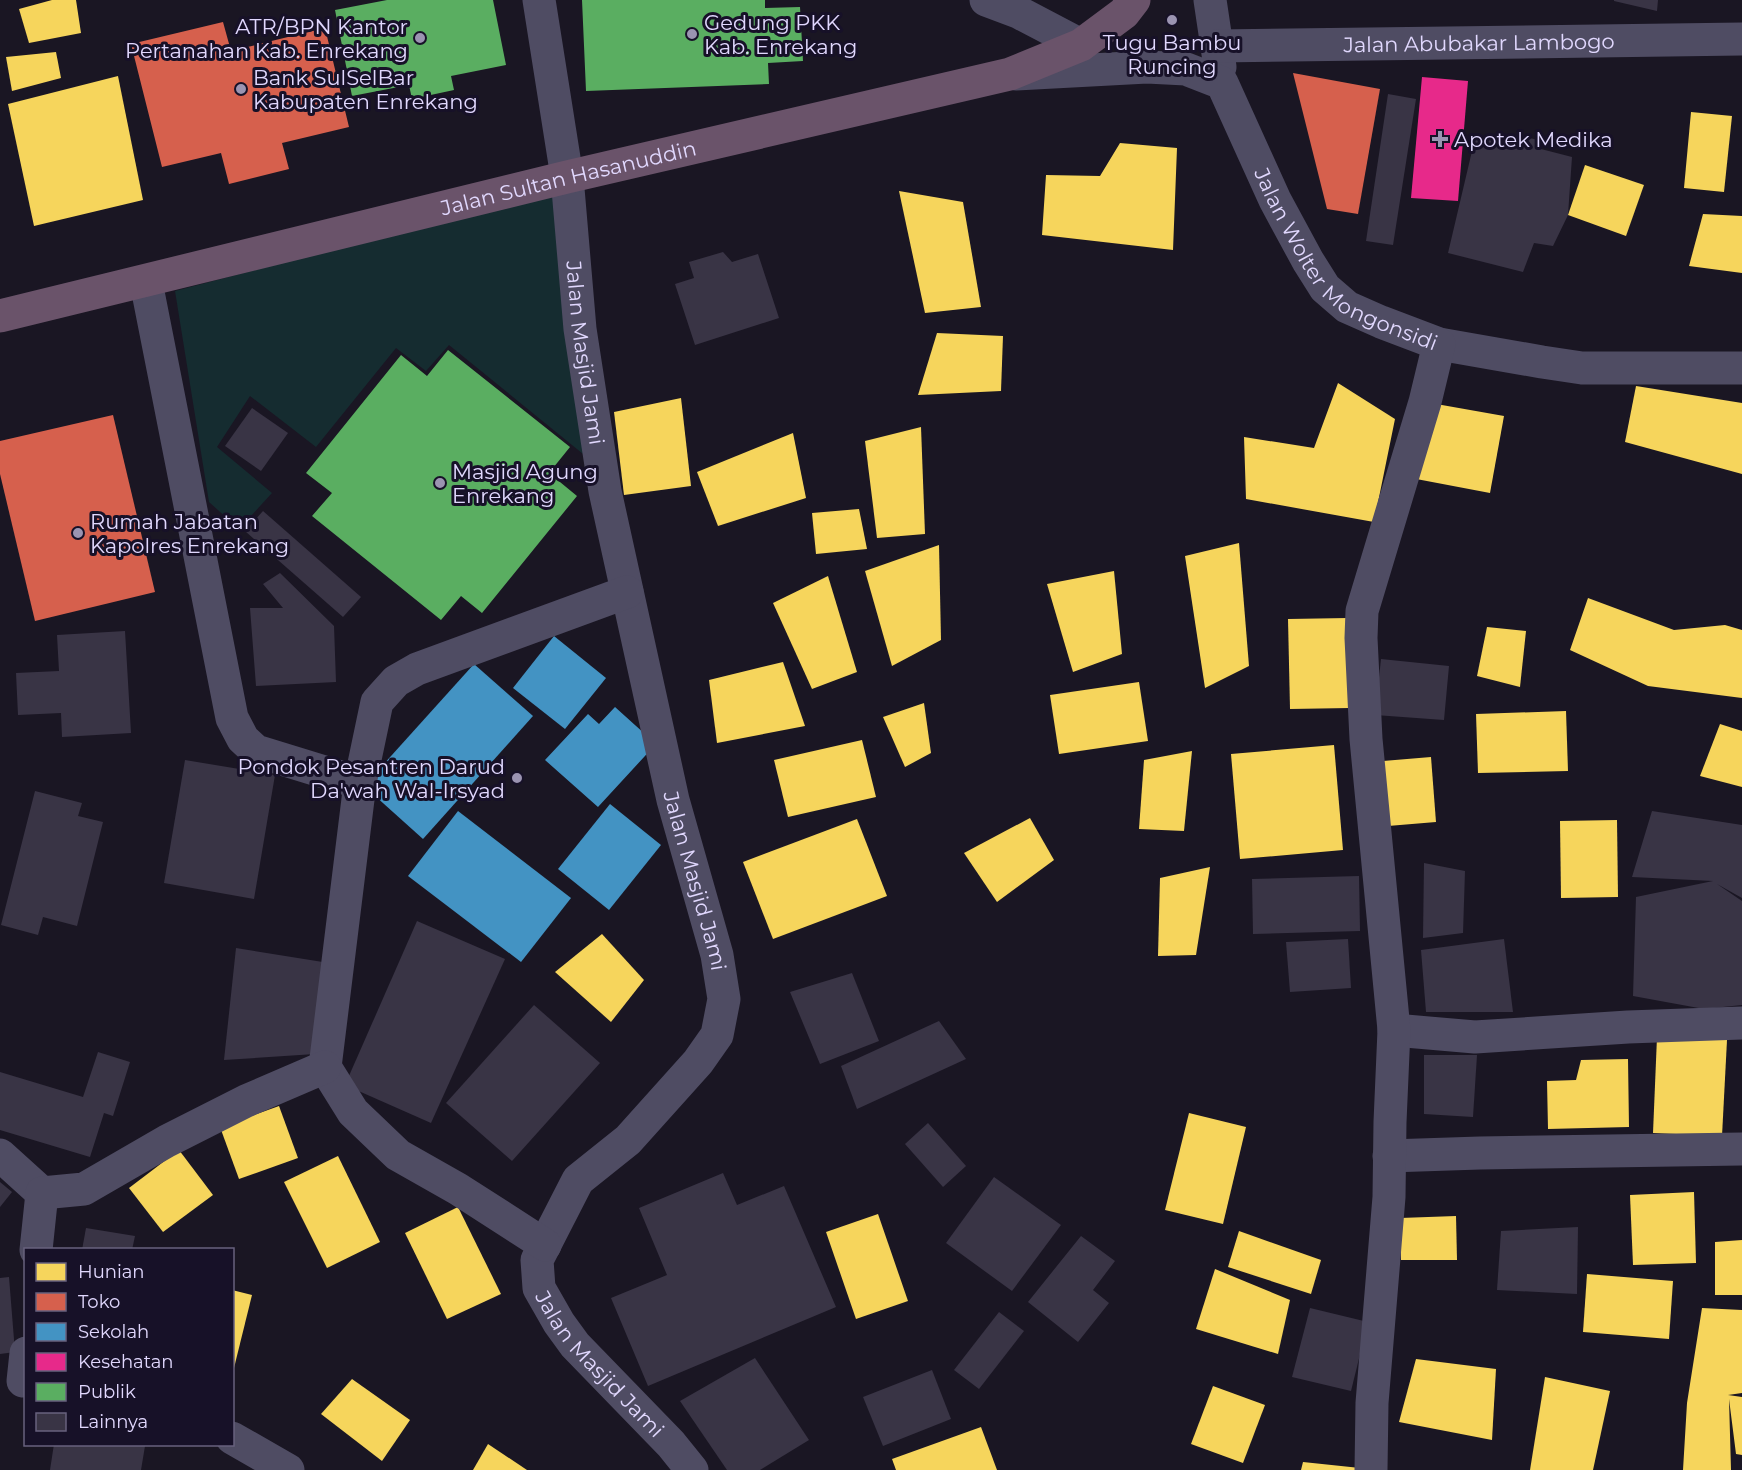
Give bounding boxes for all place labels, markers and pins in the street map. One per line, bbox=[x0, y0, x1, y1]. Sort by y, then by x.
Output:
place label: Gedung PKK Kab. Enrekang bbox=[704, 10, 857, 59]
marker: Tugu Bambu Runcing bbox=[1165, 13, 1179, 27]
place label: ATR/BPN Kantor Pertanahan Kab. Enrekang bbox=[125, 14, 408, 63]
marker: Gedung PKK Kab. Enrekang bbox=[685, 27, 699, 41]
place label: Tugu Bambu Runcing bbox=[1103, 30, 1241, 79]
marker: ATR/BPN Kantor Pertanahan Kab. Enrekang bbox=[413, 31, 427, 45]
place label: Bank SulSelBar Kabupaten Enrekang bbox=[253, 65, 478, 114]
marker: Bank SulSelBar Kabupaten Enrekang bbox=[234, 82, 248, 96]
place label: Apotek Medika bbox=[1454, 127, 1613, 152]
marker: Apotek Medika bbox=[1431, 130, 1449, 148]
place label: Masjid Agung Enrekang bbox=[452, 459, 598, 508]
marker: Masjid Agung Enrekang bbox=[433, 476, 447, 490]
place label: Rumah Jabatan Kapolres Enrekang bbox=[90, 509, 289, 558]
marker: Rumah Jabatan Kapolres Enrekang bbox=[71, 526, 85, 540]
place label: Pondok Pesantren Darud Da'wah Wal-Irsyad bbox=[237, 754, 505, 803]
marker: Pondok Pesantren Darud Da'wah Wal-Irsyad bbox=[510, 771, 524, 785]

